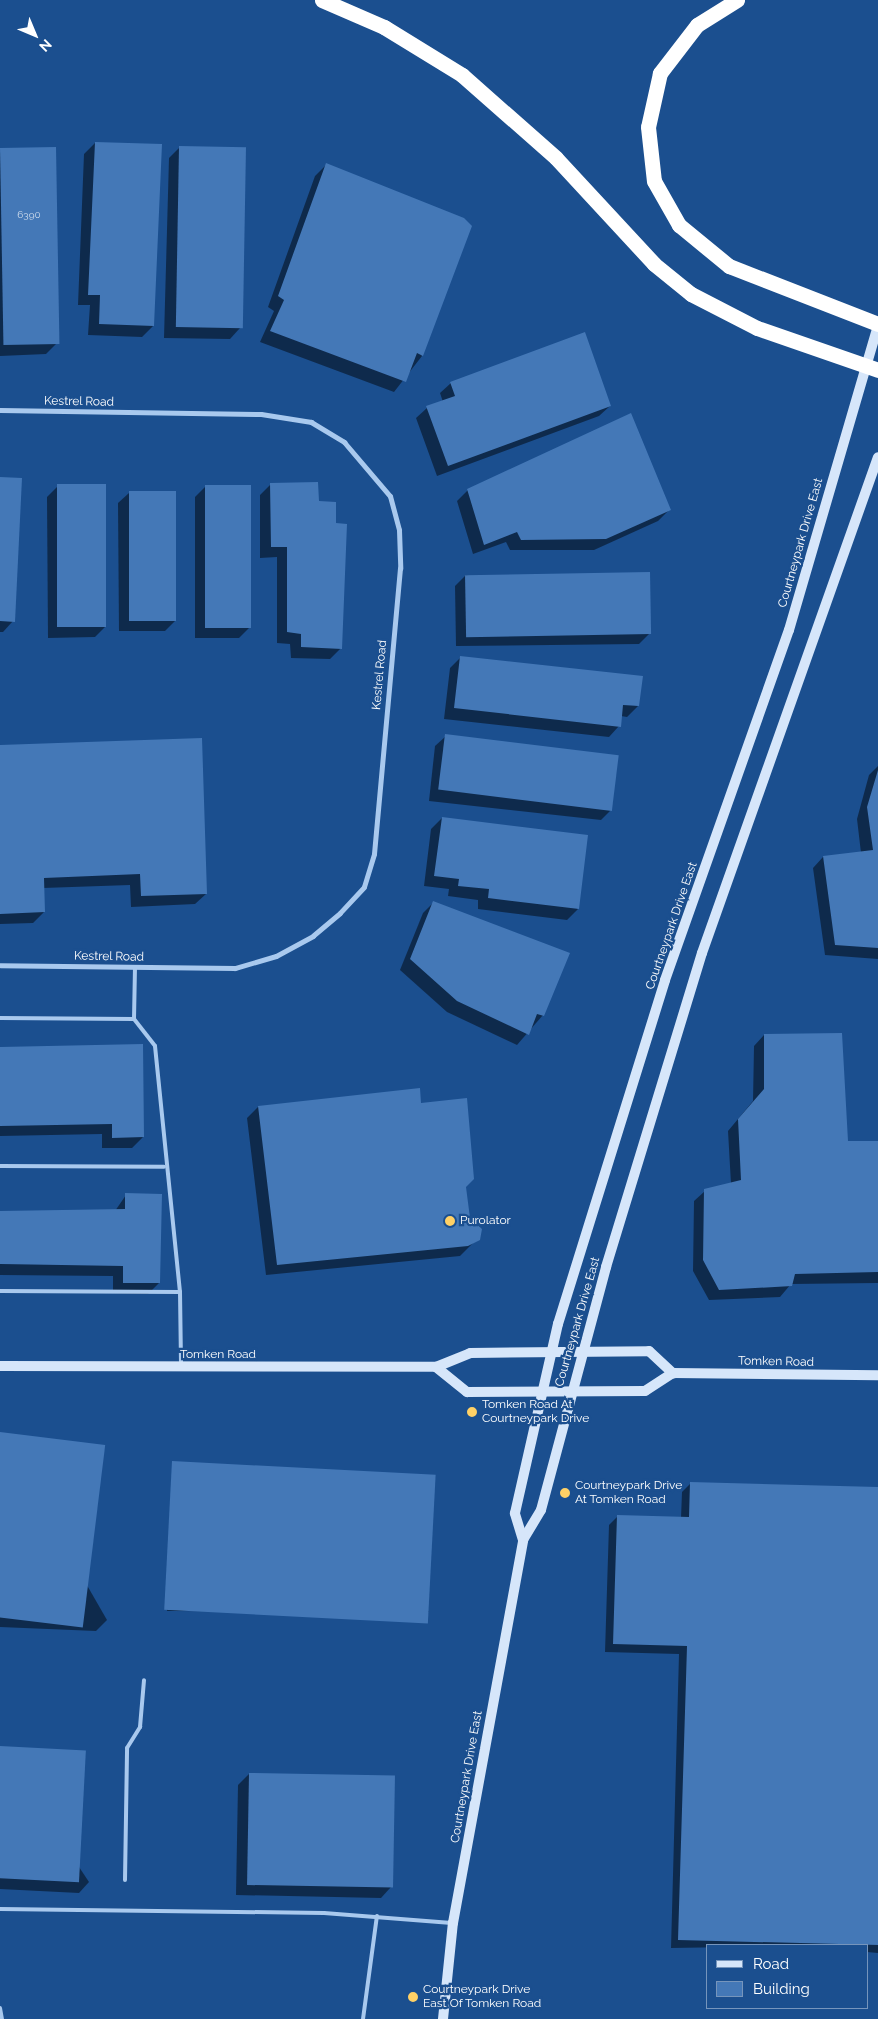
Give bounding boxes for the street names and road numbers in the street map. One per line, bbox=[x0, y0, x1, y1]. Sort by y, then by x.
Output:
street label: Kestrel Road bbox=[44, 394, 114, 410]
street label: Courtneypark Drive East bbox=[776, 477, 826, 609]
street label: Kestrel Road bbox=[370, 639, 390, 711]
street label: Courtneypark Drive East bbox=[643, 860, 701, 992]
street label: Kestrel Road bbox=[74, 949, 144, 965]
street label: Courtneypark Drive East bbox=[553, 1256, 603, 1388]
street label: Tomken Road bbox=[180, 1348, 256, 1362]
street label: Tomken Road bbox=[738, 1354, 814, 1370]
street label: Courtneypark Drive East bbox=[448, 1710, 486, 1844]

